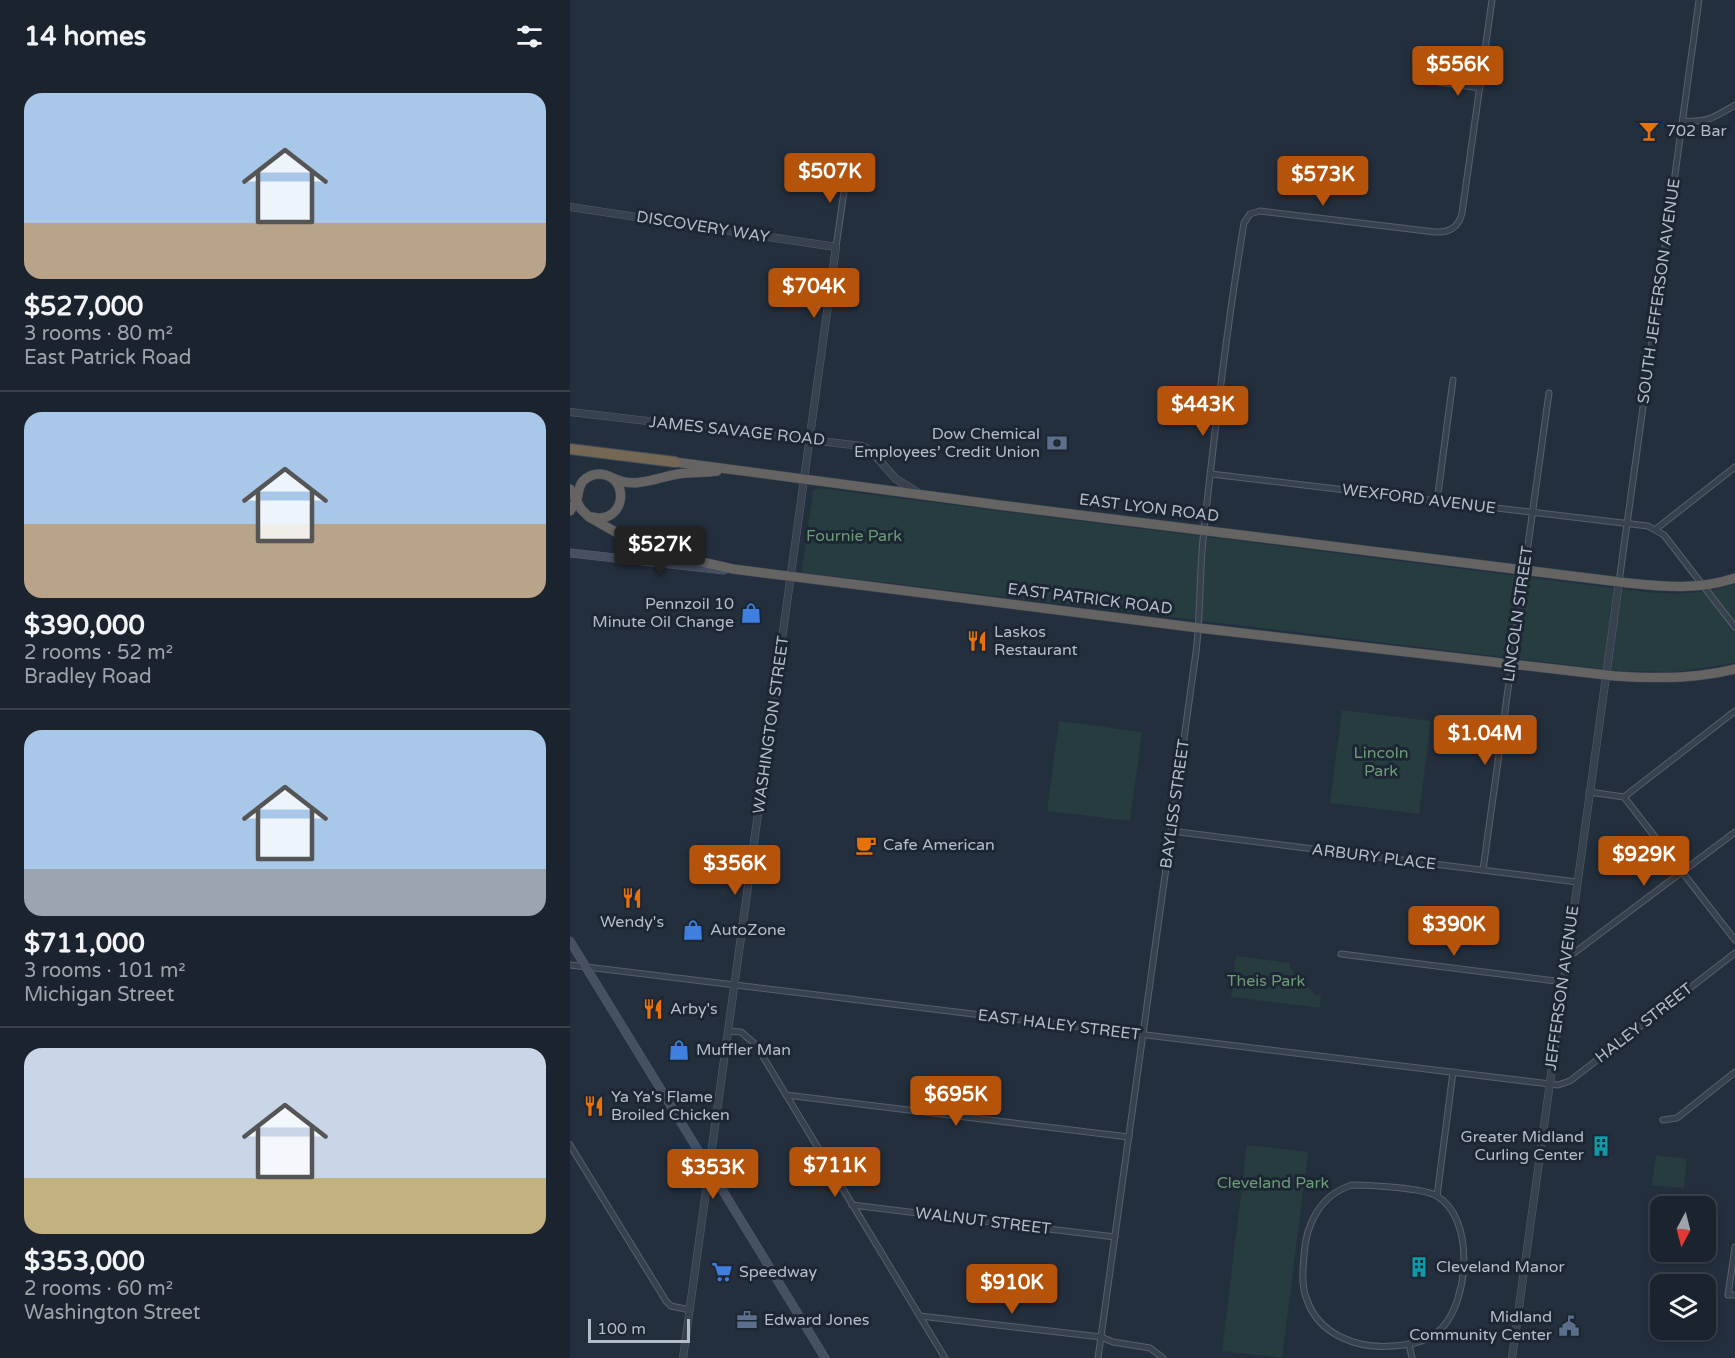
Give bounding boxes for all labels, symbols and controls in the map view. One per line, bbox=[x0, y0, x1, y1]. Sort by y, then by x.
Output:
icon: filters bbox=[513, 20, 546, 53]
text: 14 homes bbox=[24, 21, 146, 52]
pin: $556K bbox=[1416, 46, 1500, 97]
text: $556K bbox=[1426, 53, 1490, 77]
bar icon: 702 Bar bbox=[1637, 119, 1661, 143]
place label: 702 Bar bbox=[1666, 121, 1727, 141]
icon: home bbox=[231, 132, 339, 240]
pin: $507K bbox=[788, 153, 872, 204]
pin: $573K bbox=[1281, 156, 1365, 207]
text: $507K bbox=[798, 160, 862, 184]
text: $573K bbox=[1291, 163, 1355, 187]
street label: SOUTH JEFFERSON AVENUE bbox=[1633, 177, 1685, 405]
street label: DISCOVERY WAY bbox=[635, 207, 771, 247]
pin: $704K bbox=[772, 268, 856, 319]
text: $704K bbox=[782, 275, 846, 299]
text: $527,000 bbox=[24, 291, 143, 322]
text: 3 rooms · 80 m² bbox=[24, 322, 173, 346]
text: East Patrick Road bbox=[24, 346, 191, 370]
pin: $443K bbox=[1161, 386, 1245, 437]
text: $443K bbox=[1171, 393, 1235, 417]
street label: JAMES SAVAGE ROAD bbox=[648, 412, 826, 450]
place label: Dow Chemical Employees’ Credit Union bbox=[854, 424, 1040, 462]
bank icon: Dow Chemical Employees’ Credit Union bbox=[1045, 431, 1069, 455]
icon: home bbox=[231, 451, 339, 559]
street label: WEXFORD AVENUE bbox=[1341, 480, 1497, 518]
street label: EAST LYON ROAD bbox=[1078, 489, 1220, 527]
pin: $527K bbox=[618, 526, 702, 577]
park label: Fournie Park bbox=[806, 526, 902, 546]
text: $527K bbox=[628, 533, 692, 557]
street label: LINCOLN STREET bbox=[1499, 544, 1537, 683]
street label: EAST PATRICK ROAD bbox=[1006, 579, 1174, 619]
place label: Pennzoil 10 Minute Oil Change bbox=[592, 594, 734, 632]
shop icon: Pennzoil 10 Minute Oil Change bbox=[739, 601, 763, 625]
text: $390,000 bbox=[24, 610, 145, 641]
place label: Laskos Restaurant bbox=[994, 622, 1078, 660]
restaurant icon: Laskos Restaurant bbox=[965, 629, 989, 653]
street label: WASHINGTON STREET bbox=[749, 634, 793, 815]
text: 2 rooms · 52 m² bbox=[24, 641, 173, 665]
text: Bradley Road bbox=[24, 665, 152, 689]
pin: $1.04M bbox=[1436, 715, 1534, 766]
text: $1.04M bbox=[1448, 722, 1522, 746]
street label: BAYLISS STREET bbox=[1156, 738, 1194, 870]
park label: Lincoln Park bbox=[1354, 743, 1408, 781]
icon: home bbox=[231, 769, 339, 877]
cafe icon: Cafe American bbox=[854, 833, 878, 857]
place label: Cafe American bbox=[883, 835, 995, 855]
pin: $929K bbox=[1602, 836, 1686, 887]
street label: ARBURY PLACE bbox=[1311, 839, 1437, 875]
text: $929K bbox=[1612, 843, 1676, 867]
pin: $356K bbox=[693, 845, 777, 896]
text: $356K bbox=[703, 852, 767, 876]
restaurant icon: Wendy's bbox=[620, 886, 644, 910]
street label: JEFFERSON AVENUE bbox=[1541, 904, 1583, 1072]
pin: $390K bbox=[1412, 906, 1496, 957]
place label: Wendy's bbox=[600, 912, 664, 932]
text: $390K bbox=[1422, 913, 1486, 937]
shop icon: AutoZone bbox=[681, 918, 705, 942]
place label: AutoZone bbox=[710, 920, 786, 940]
text: $711,000 bbox=[24, 928, 145, 959]
text: 3 rooms · 101 m² bbox=[24, 959, 186, 983]
park label: Theis Park bbox=[1227, 971, 1306, 991]
street label: HALEY STREET bbox=[1591, 979, 1697, 1067]
text: Michigan Street bbox=[24, 983, 174, 1007]
restaurant icon: Arby's bbox=[641, 997, 665, 1021]
place label: Arby's bbox=[670, 999, 718, 1019]
street label: EAST HALEY STREET bbox=[977, 1005, 1142, 1045]
shop icon: Muffler Man bbox=[667, 1038, 691, 1062]
place label: Muffler Man bbox=[696, 1040, 791, 1060]
pin: $695K bbox=[914, 1076, 998, 1127]
text: $695K bbox=[924, 1083, 988, 1107]
icon: home bbox=[231, 1087, 339, 1195]
place label: Ya Ya's Flame Broiled Chicken bbox=[611, 1087, 730, 1125]
restaurant icon: Ya Ya's Flame Broiled Chicken bbox=[582, 1094, 606, 1118]
place label: Greater Midland Curling Center bbox=[1461, 1127, 1585, 1165]
building icon: Greater Midland Curling Center bbox=[1589, 1134, 1613, 1158]
pin: $711K bbox=[793, 1147, 877, 1198]
pin: $353K bbox=[671, 1149, 755, 1200]
text: $711K bbox=[803, 1154, 867, 1178]
text: $353K bbox=[681, 1156, 745, 1180]
park label: Cleveland Park bbox=[1217, 1173, 1330, 1193]
north arrow bbox=[1650, 1196, 1716, 1262]
map controls bbox=[1650, 1196, 1716, 1340]
street label: WALNUT STREET bbox=[914, 1203, 1052, 1239]
text: $353,000 bbox=[24, 1246, 145, 1277]
building icon: Cleveland Manor bbox=[1407, 1255, 1431, 1279]
place label: Cleveland Manor bbox=[1436, 1257, 1565, 1277]
supermarket icon: Speedway bbox=[710, 1260, 734, 1284]
place label: Speedway bbox=[739, 1262, 817, 1282]
pin: $910K bbox=[970, 1264, 1054, 1315]
text: $910K bbox=[980, 1271, 1044, 1295]
button: layers bbox=[1650, 1274, 1716, 1340]
text: 2 rooms · 60 m² bbox=[24, 1277, 173, 1301]
text: Washington Street bbox=[24, 1301, 200, 1325]
place label: Midland Community Center bbox=[1409, 1307, 1553, 1345]
office icon: Edward Jones bbox=[735, 1308, 759, 1332]
place label: Edward Jones bbox=[764, 1310, 869, 1330]
public building icon: Midland Community Center bbox=[1557, 1314, 1581, 1338]
scale bar bbox=[588, 1316, 690, 1344]
text: 100 m bbox=[597, 1319, 646, 1339]

